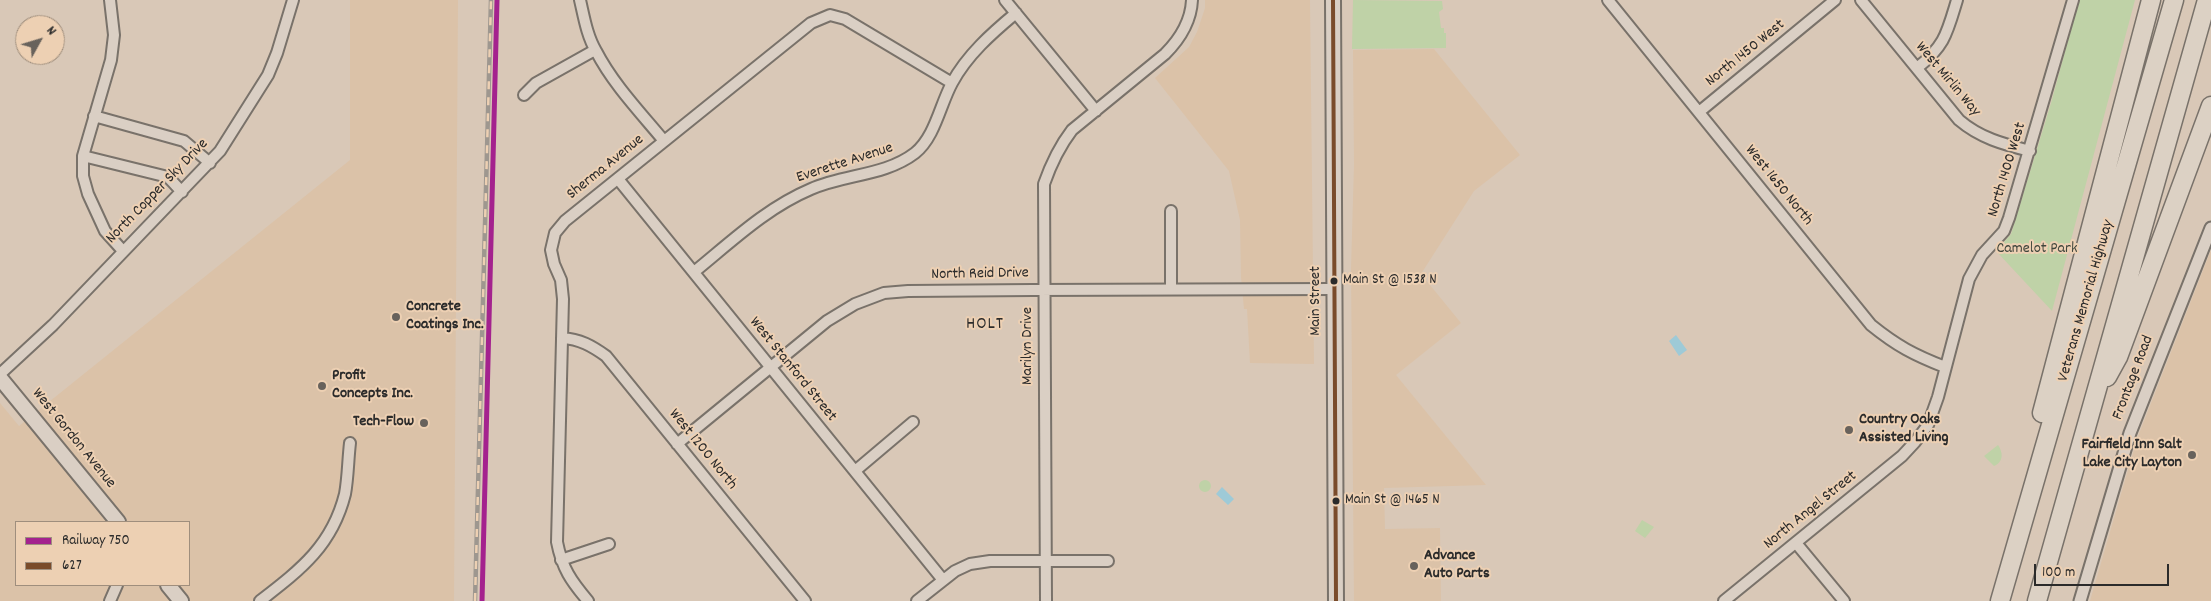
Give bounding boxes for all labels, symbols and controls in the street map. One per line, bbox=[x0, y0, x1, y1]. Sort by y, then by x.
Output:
north arrow bbox=[15, 15, 65, 65]
street label: North 1450 West bbox=[1702, 16, 1790, 92]
text: N bbox=[41, 22, 61, 40]
street label: West Mirlin Way bbox=[1910, 39, 1984, 121]
street label: North 1400 West bbox=[1984, 120, 2032, 220]
street label: Sherma Avenue bbox=[564, 131, 648, 205]
street label: North Copper Sky Drive bbox=[103, 135, 213, 249]
street label: Everette Avenue bbox=[794, 139, 896, 189]
street label: West 1650 North bbox=[1740, 142, 1816, 230]
street label: Veterans Memorial Highway bbox=[2055, 218, 2119, 384]
park label: Camelot Park bbox=[1996, 240, 2078, 260]
street label: North Reid Drive bbox=[931, 265, 1029, 285]
street label: Main Street bbox=[1307, 266, 1327, 336]
place label: Main St @ 1538 N bbox=[1343, 272, 1437, 290]
marker: Main St @ 1538 N bbox=[1329, 276, 1339, 286]
place label: Concrete Coatings Inc. bbox=[406, 298, 484, 336]
street label: Marilyn Drive bbox=[1019, 307, 1039, 385]
marker: Concrete Coatings Inc. bbox=[390, 311, 402, 323]
street label: West Stanford Street bbox=[744, 314, 840, 426]
district label: HOLT bbox=[965, 315, 1005, 337]
street label: Frontage Road bbox=[2109, 333, 2159, 423]
place label: Profit Concepts Inc. bbox=[332, 367, 413, 405]
marker: Profit Concepts Inc. bbox=[316, 380, 328, 392]
street label: West Gordon Avenue bbox=[27, 385, 119, 493]
street label: West 1200 North bbox=[664, 406, 740, 494]
place label: Country Oaks Assisted Living bbox=[1859, 411, 1948, 449]
place label: Tech-Flow bbox=[353, 413, 414, 433]
marker: Tech-Flow bbox=[418, 417, 430, 429]
marker: Country Oaks Assisted Living bbox=[1843, 424, 1855, 436]
place label: Fairfield Inn Salt Lake City Layton bbox=[2081, 436, 2182, 474]
marker: Fairfield Inn Salt Lake City Layton bbox=[2186, 449, 2198, 461]
street label: North Angel Street bbox=[1761, 468, 1861, 554]
place label: Main St @ 1465 N bbox=[1345, 492, 1440, 510]
marker: Main St @ 1465 N bbox=[1331, 496, 1341, 506]
legend bbox=[15, 521, 190, 586]
text: Railway 750 bbox=[62, 530, 130, 552]
place label: Advance Auto Parts bbox=[1424, 547, 1490, 585]
scale bar bbox=[2036, 554, 2171, 586]
text: 627 bbox=[62, 555, 82, 577]
marker: Advance Auto Parts bbox=[1408, 560, 1420, 572]
text: 100 m bbox=[2042, 562, 2075, 584]

